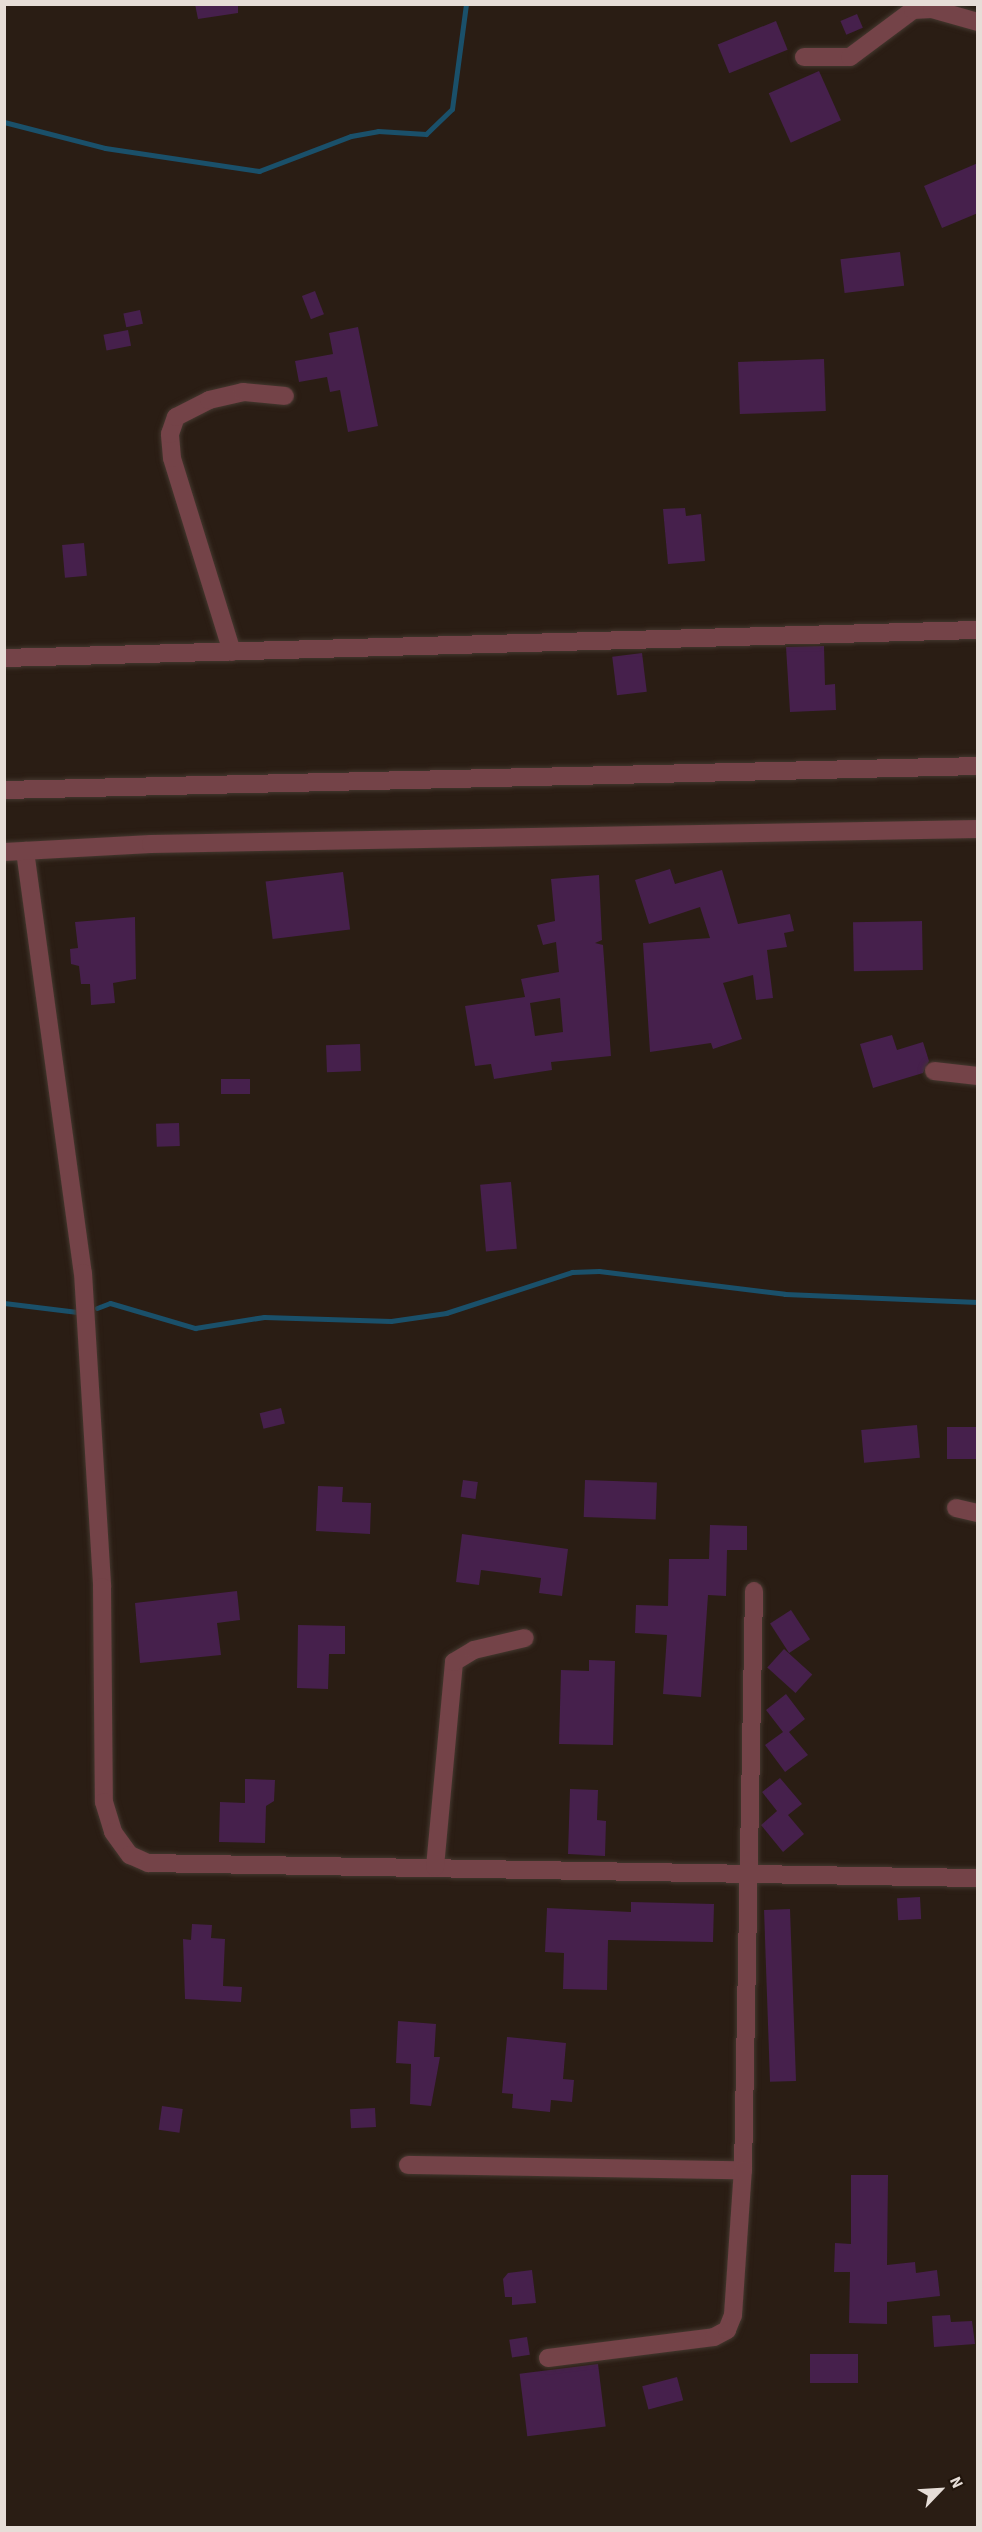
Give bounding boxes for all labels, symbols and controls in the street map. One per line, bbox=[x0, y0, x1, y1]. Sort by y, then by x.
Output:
north arrow bbox=[910, 2460, 970, 2520]
text: N bbox=[944, 2473, 969, 2492]

